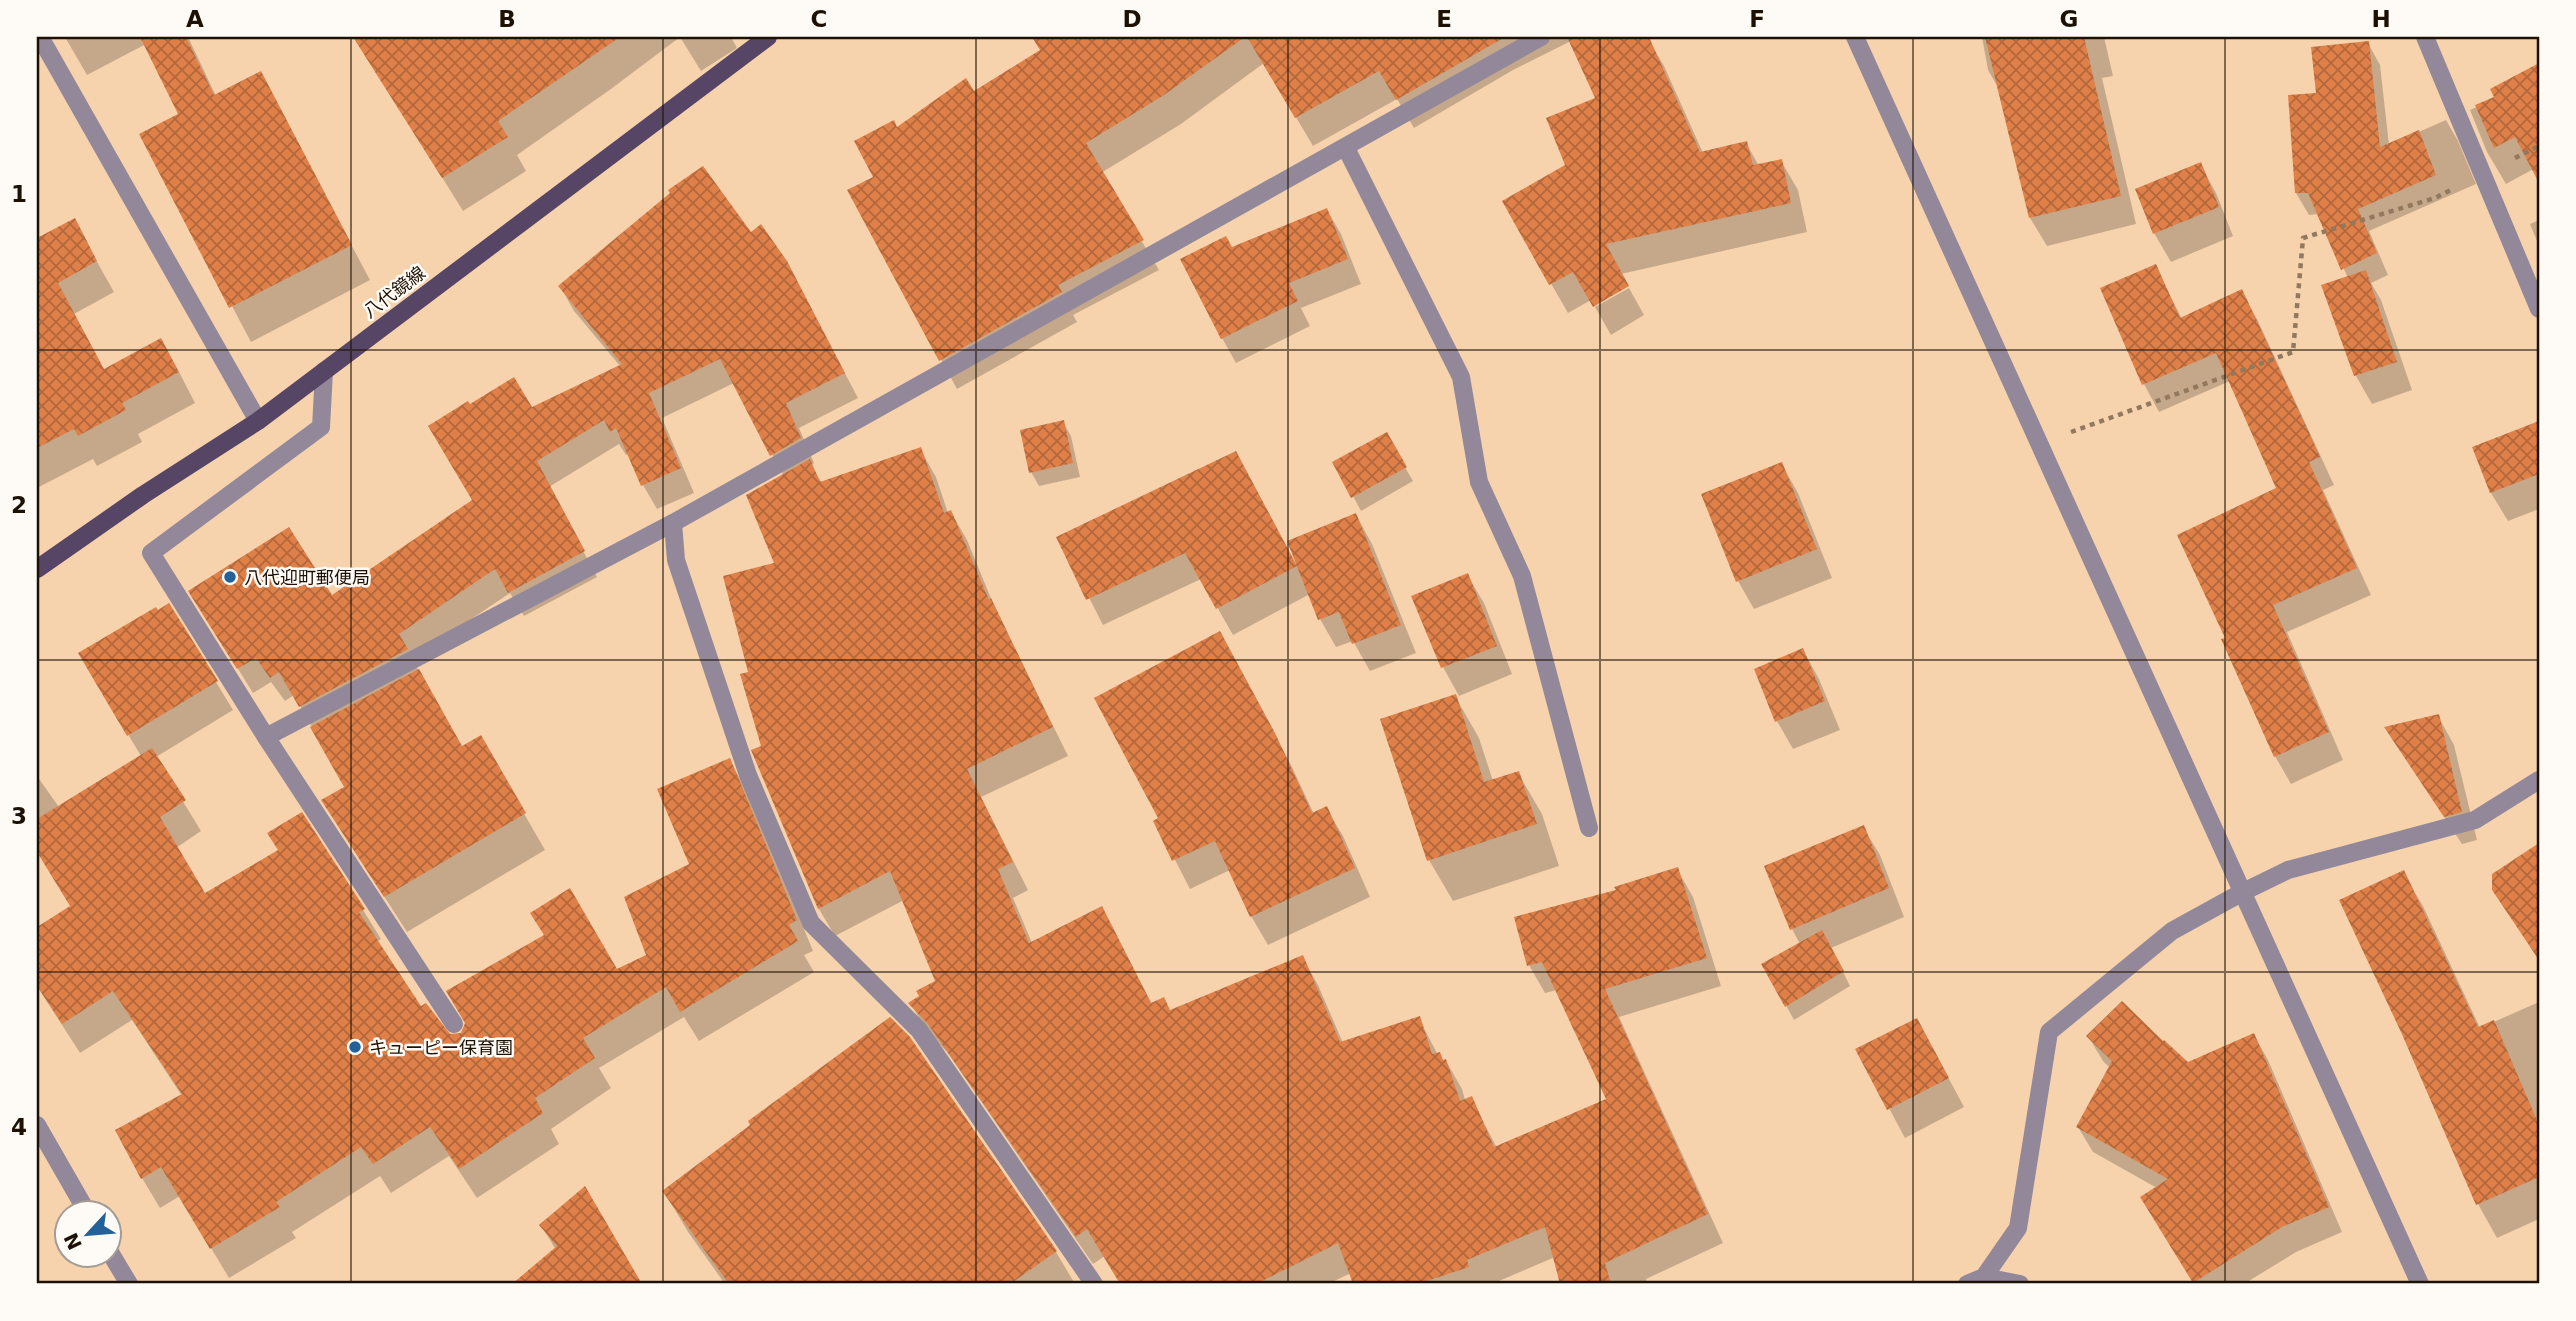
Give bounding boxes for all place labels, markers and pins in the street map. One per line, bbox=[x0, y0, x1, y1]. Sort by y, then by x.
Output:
place label: 八代迎町郵便局 bbox=[244, 567, 370, 588]
marker: 八代迎町郵便局 bbox=[222, 569, 238, 585]
place label: キューピー保育園 bbox=[369, 1037, 513, 1058]
marker: キューピー保育園 bbox=[347, 1039, 363, 1055]

